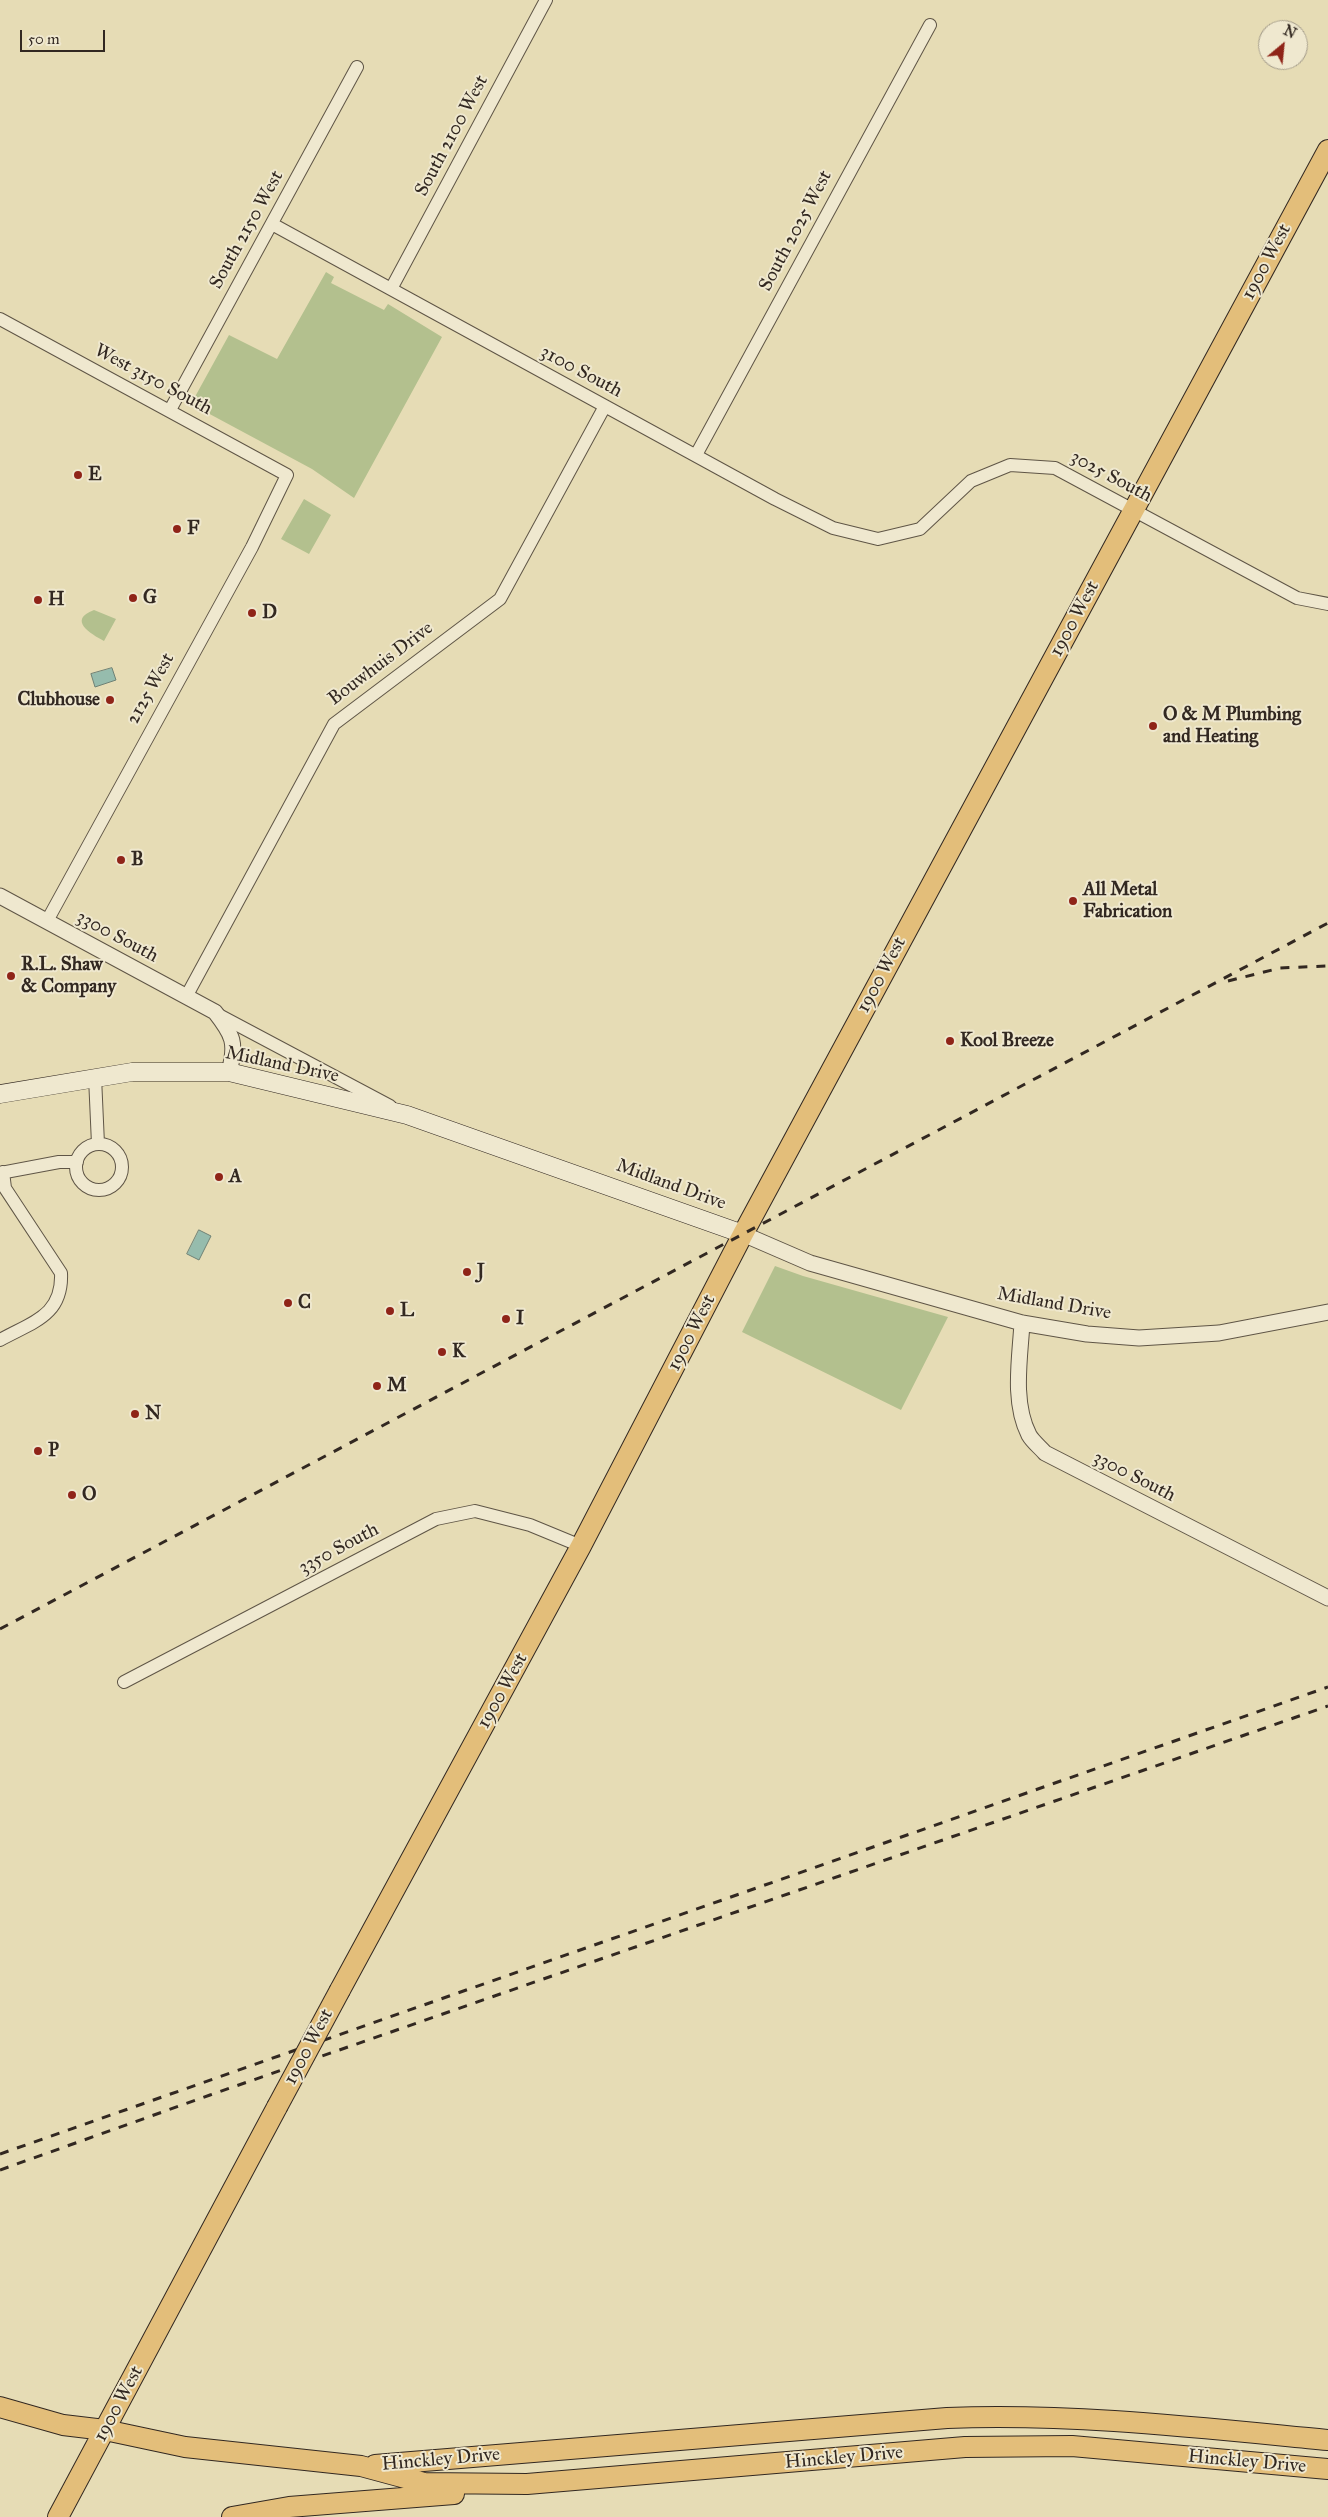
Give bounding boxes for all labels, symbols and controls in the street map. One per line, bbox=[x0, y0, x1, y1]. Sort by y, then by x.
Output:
scale bar bbox=[22, 20, 108, 52]
north arrow bbox=[1258, 20, 1308, 70]
text: N bbox=[1281, 22, 1299, 42]
text: 50 m bbox=[28, 30, 60, 48]
street label: South 2100 West bbox=[410, 71, 494, 201]
street label: South 2150 West bbox=[205, 167, 289, 293]
street label: South 2025 West bbox=[755, 167, 837, 295]
street label: 1900 West bbox=[1238, 220, 1296, 304]
street label: West 3150 South bbox=[90, 339, 216, 421]
street label: 3100 South bbox=[536, 341, 626, 403]
street label: 3025 South bbox=[1066, 446, 1156, 508]
place label: E bbox=[88, 464, 102, 486]
marker: E bbox=[72, 469, 84, 481]
place label: F bbox=[187, 518, 199, 540]
marker: F bbox=[171, 523, 183, 535]
street label: 1900 West bbox=[1046, 577, 1104, 661]
place label: G bbox=[143, 587, 157, 609]
place label: H bbox=[48, 589, 64, 611]
marker: G bbox=[127, 592, 139, 604]
marker: H bbox=[32, 594, 44, 606]
place label: D bbox=[262, 602, 277, 624]
marker: D bbox=[246, 607, 258, 619]
street label: Bouwhuis Drive bbox=[324, 617, 438, 711]
street label: 2125 West bbox=[122, 649, 180, 729]
place label: Clubhouse bbox=[18, 689, 100, 711]
marker: Clubhouse bbox=[104, 694, 116, 706]
place label: O & M Plumbing and Heating bbox=[1163, 704, 1301, 748]
marker: O & M Plumbing and Heating bbox=[1147, 720, 1159, 732]
place label: B bbox=[131, 849, 144, 871]
marker: B bbox=[115, 854, 127, 866]
place label: All Metal Fabrication bbox=[1083, 879, 1172, 923]
marker: All Metal Fabrication bbox=[1067, 895, 1079, 907]
street label: 3300 South bbox=[72, 906, 162, 968]
street label: 1900 West bbox=[853, 933, 911, 1017]
place label: R.L. Shaw & Company bbox=[21, 954, 116, 998]
marker: R.L. Shaw & Company bbox=[5, 970, 17, 982]
place label: Kool Breeze bbox=[960, 1030, 1054, 1052]
marker: Kool Breeze bbox=[944, 1035, 956, 1047]
street label: Midland Drive bbox=[223, 1042, 341, 1088]
street label: Midland Drive bbox=[613, 1155, 729, 1215]
place label: A bbox=[229, 1166, 242, 1188]
marker: A bbox=[213, 1171, 225, 1183]
place label: J bbox=[477, 1261, 485, 1283]
marker: J bbox=[461, 1266, 473, 1278]
street label: Midland Drive bbox=[995, 1283, 1113, 1325]
street label: 1900 West bbox=[663, 1291, 721, 1375]
place label: C bbox=[298, 1292, 311, 1314]
marker: C bbox=[282, 1297, 294, 1309]
place label: L bbox=[400, 1300, 414, 1322]
marker: L bbox=[384, 1305, 396, 1317]
place label: I bbox=[516, 1308, 524, 1330]
marker: I bbox=[500, 1313, 512, 1325]
place label: K bbox=[452, 1341, 465, 1363]
marker: K bbox=[436, 1346, 448, 1358]
place label: M bbox=[387, 1375, 407, 1397]
marker: M bbox=[371, 1380, 383, 1392]
place label: N bbox=[145, 1403, 161, 1425]
marker: N bbox=[129, 1408, 141, 1420]
place label: P bbox=[48, 1440, 59, 1462]
marker: P bbox=[32, 1445, 44, 1457]
street label: 3300 South bbox=[1089, 1447, 1179, 1507]
place label: O bbox=[82, 1484, 96, 1506]
marker: O bbox=[66, 1489, 78, 1501]
street label: 3350 South bbox=[295, 1518, 383, 1580]
street label: 1900 West bbox=[473, 1649, 533, 1733]
street label: 1900 West bbox=[280, 2005, 338, 2089]
street label: 1900 West bbox=[90, 2362, 148, 2446]
street label: Hinckley Drive bbox=[784, 2441, 904, 2475]
street label: Hinckley Drive bbox=[381, 2443, 501, 2477]
street label: Hinckley Drive bbox=[1187, 2445, 1307, 2479]

